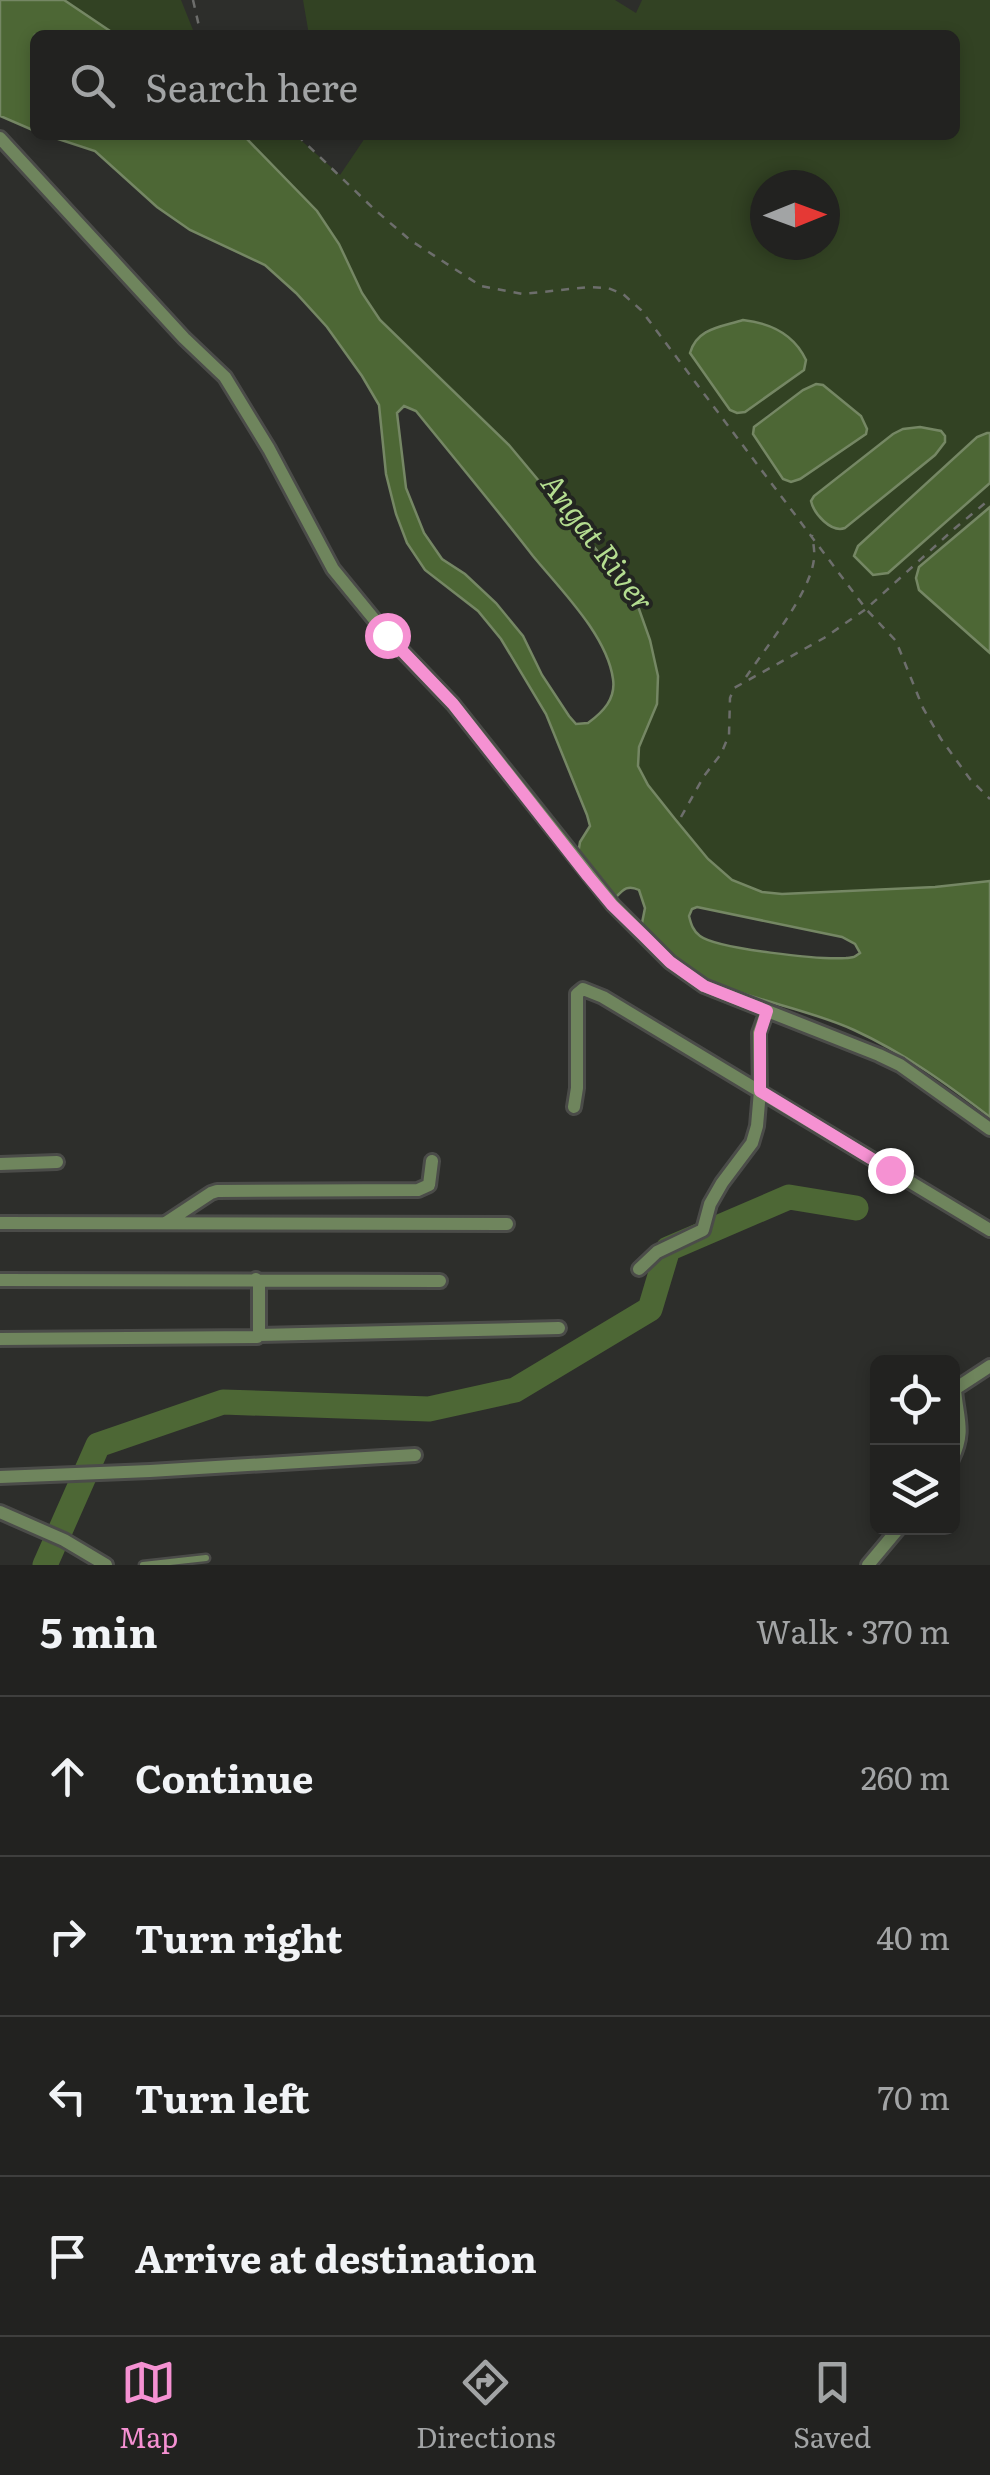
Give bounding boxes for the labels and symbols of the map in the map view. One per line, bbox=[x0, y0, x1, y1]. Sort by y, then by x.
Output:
north arrow bbox=[750, 170, 840, 260]
water label: Angat River bbox=[532, 462, 666, 620]
route start bbox=[365, 613, 411, 659]
route end bbox=[868, 1148, 914, 1194]

